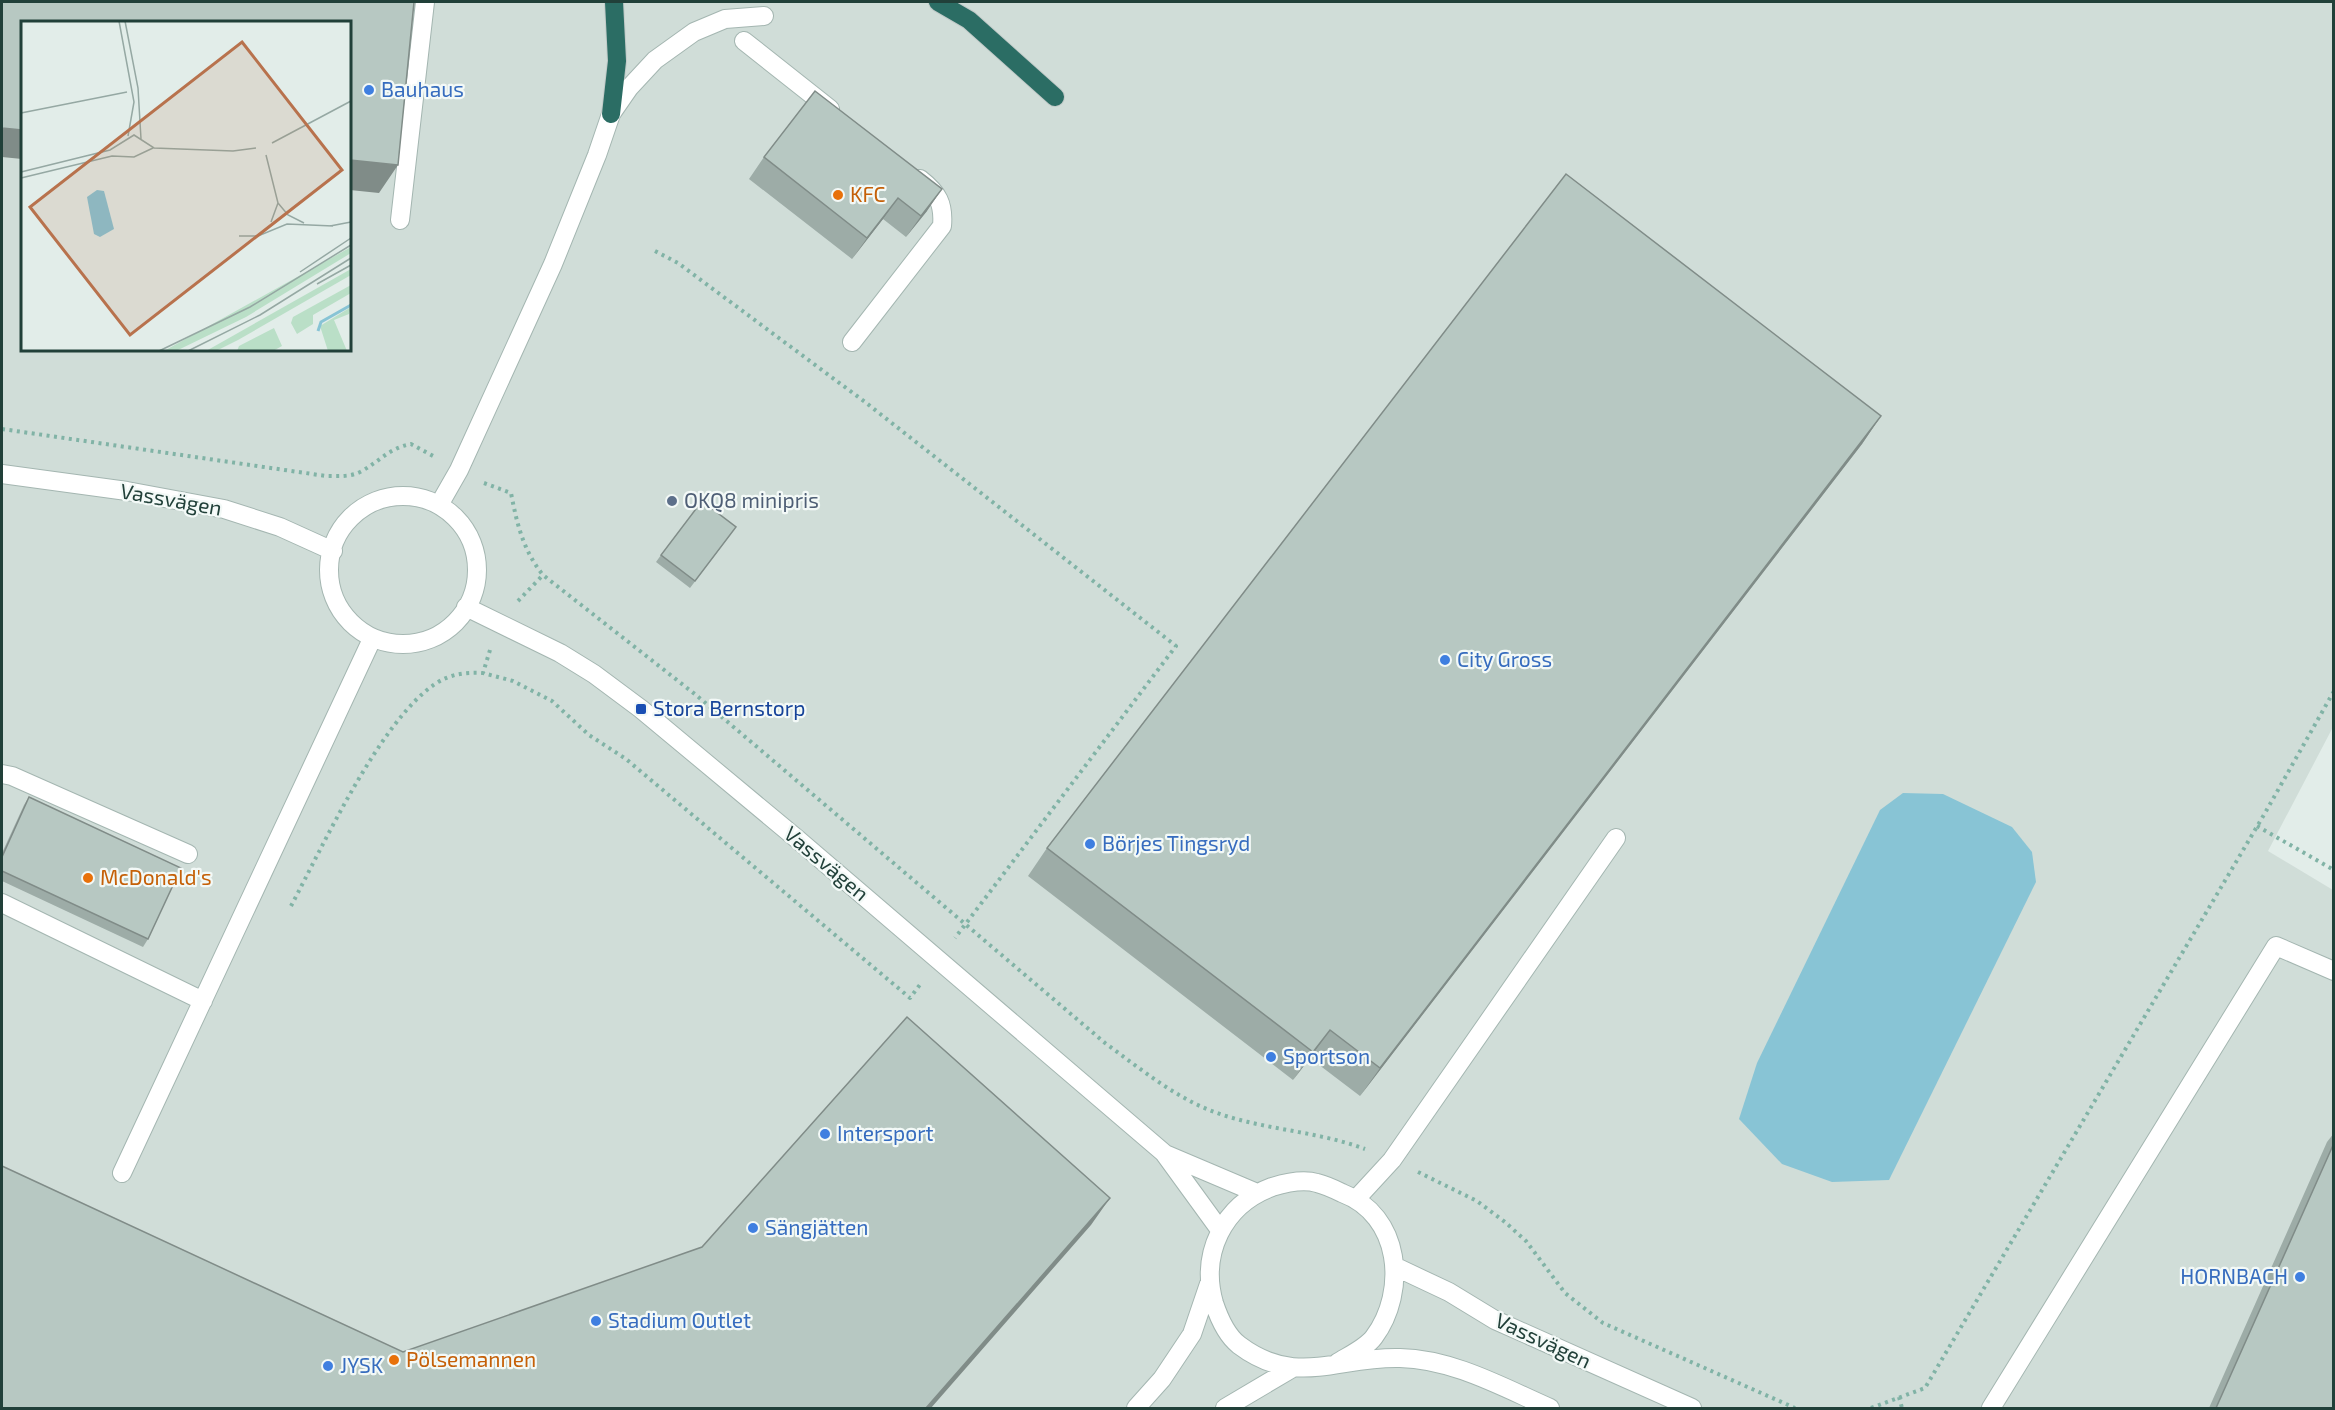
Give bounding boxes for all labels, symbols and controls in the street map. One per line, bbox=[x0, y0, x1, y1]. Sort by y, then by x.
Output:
inset map bbox=[21, 21, 351, 351]
place label: Bauhaus bbox=[381, 76, 464, 101]
marker: Bauhaus bbox=[362, 83, 376, 97]
place label: KFC bbox=[850, 181, 886, 206]
marker: KFC bbox=[831, 188, 845, 202]
street label: Vassvägen bbox=[119, 477, 224, 520]
place label: OKQ8 minipris bbox=[684, 487, 819, 513]
marker: OKQ8 minipris bbox=[665, 494, 679, 508]
place label: City Gross bbox=[1457, 646, 1552, 671]
marker: City Gross bbox=[1438, 653, 1452, 667]
place label: Stora Bernstorp bbox=[653, 695, 805, 720]
marker: Stora Bernstorp bbox=[634, 702, 648, 716]
street label: Vassvägen bbox=[780, 820, 874, 905]
place label: Börjes Tingsryd bbox=[1102, 830, 1250, 856]
marker: Börjes Tingsryd bbox=[1083, 837, 1097, 851]
place label: McDonald's bbox=[100, 864, 212, 889]
marker: McDonald's bbox=[81, 871, 95, 885]
place label: Sportson bbox=[1283, 1043, 1370, 1068]
marker: Sportson bbox=[1264, 1050, 1278, 1064]
place label: Intersport bbox=[837, 1120, 934, 1145]
marker: Intersport bbox=[818, 1127, 832, 1141]
place label: Sängjätten bbox=[765, 1214, 869, 1240]
marker: Sängjätten bbox=[746, 1221, 760, 1235]
place label: HORNBACH bbox=[2180, 1263, 2288, 1288]
marker: HORNBACH bbox=[2293, 1270, 2307, 1284]
place label: Stadium Outlet bbox=[608, 1307, 751, 1332]
street label: Vassvägen bbox=[1492, 1307, 1595, 1373]
marker: Stadium Outlet bbox=[589, 1314, 603, 1328]
place label: Pölsemannen bbox=[406, 1346, 536, 1371]
place label: JYSK bbox=[340, 1352, 384, 1377]
marker: Pölsemannen bbox=[387, 1353, 401, 1367]
marker: JYSK bbox=[321, 1359, 335, 1373]

